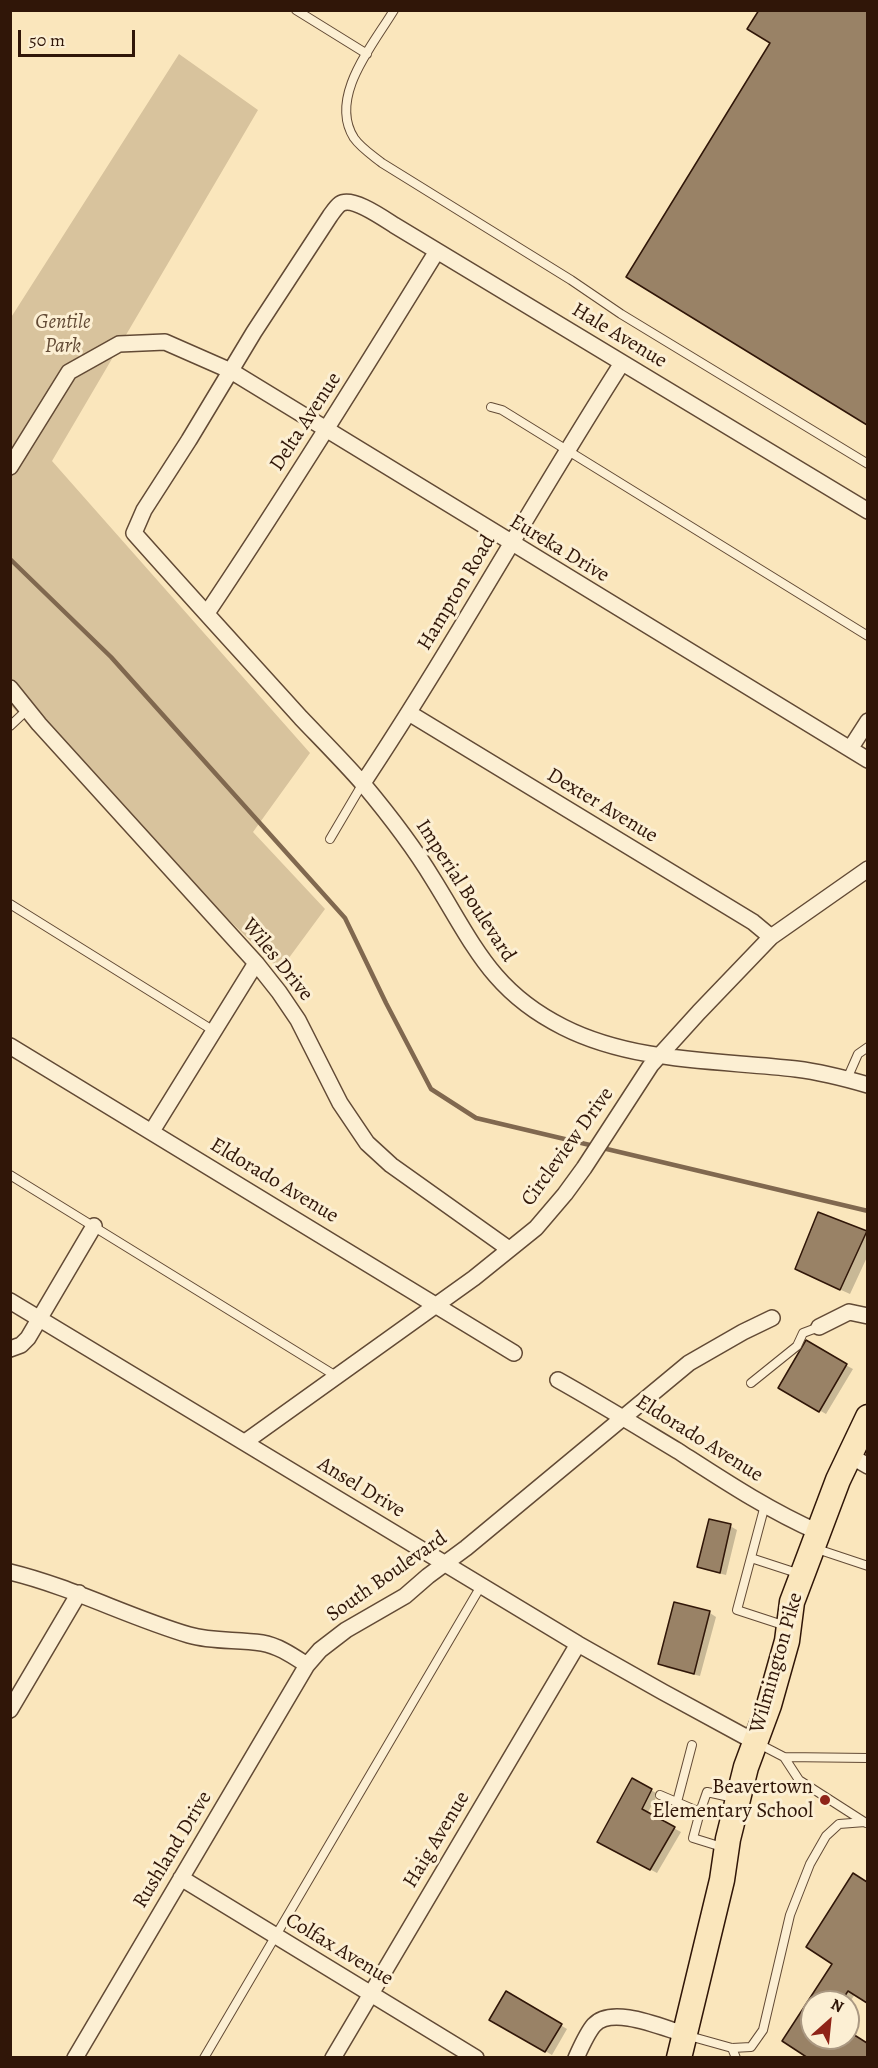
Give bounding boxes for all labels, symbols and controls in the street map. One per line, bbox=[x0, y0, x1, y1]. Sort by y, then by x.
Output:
scale bar bbox=[21, 18, 138, 56]
text: 50 m bbox=[29, 28, 65, 52]
street label: Hale Avenue bbox=[567, 298, 671, 374]
park label: Gentile Park bbox=[35, 310, 91, 360]
street label: Delta Avenue bbox=[265, 368, 347, 476]
street label: Eureka Drive bbox=[505, 509, 613, 589]
street label: Hampton Road bbox=[413, 531, 501, 655]
street label: Dexter Avenue bbox=[542, 763, 662, 849]
street label: Imperial Boulevard bbox=[410, 815, 520, 967]
street label: Wiles Drive bbox=[236, 914, 318, 1006]
street label: Circleview Drive bbox=[516, 1083, 620, 1211]
street label: Eldorado Avenue bbox=[205, 1133, 343, 1229]
street label: Eldorado Avenue bbox=[631, 1390, 767, 1488]
street label: Ansel Drive bbox=[313, 1452, 409, 1524]
street label: South Boulevard bbox=[322, 1526, 452, 1628]
street label: Wilmington Pike bbox=[745, 1590, 809, 1736]
place label: Beavertown Elementary School bbox=[652, 1775, 813, 1825]
street label: Rushland Drive bbox=[128, 1787, 218, 1913]
street label: Haig Avenue bbox=[398, 1787, 476, 1893]
marker: Beavertown Elementary School bbox=[818, 1793, 832, 1807]
street label: Colfax Avenue bbox=[280, 1908, 398, 1992]
north arrow bbox=[800, 1990, 860, 2050]
text: N bbox=[827, 1993, 847, 2018]

